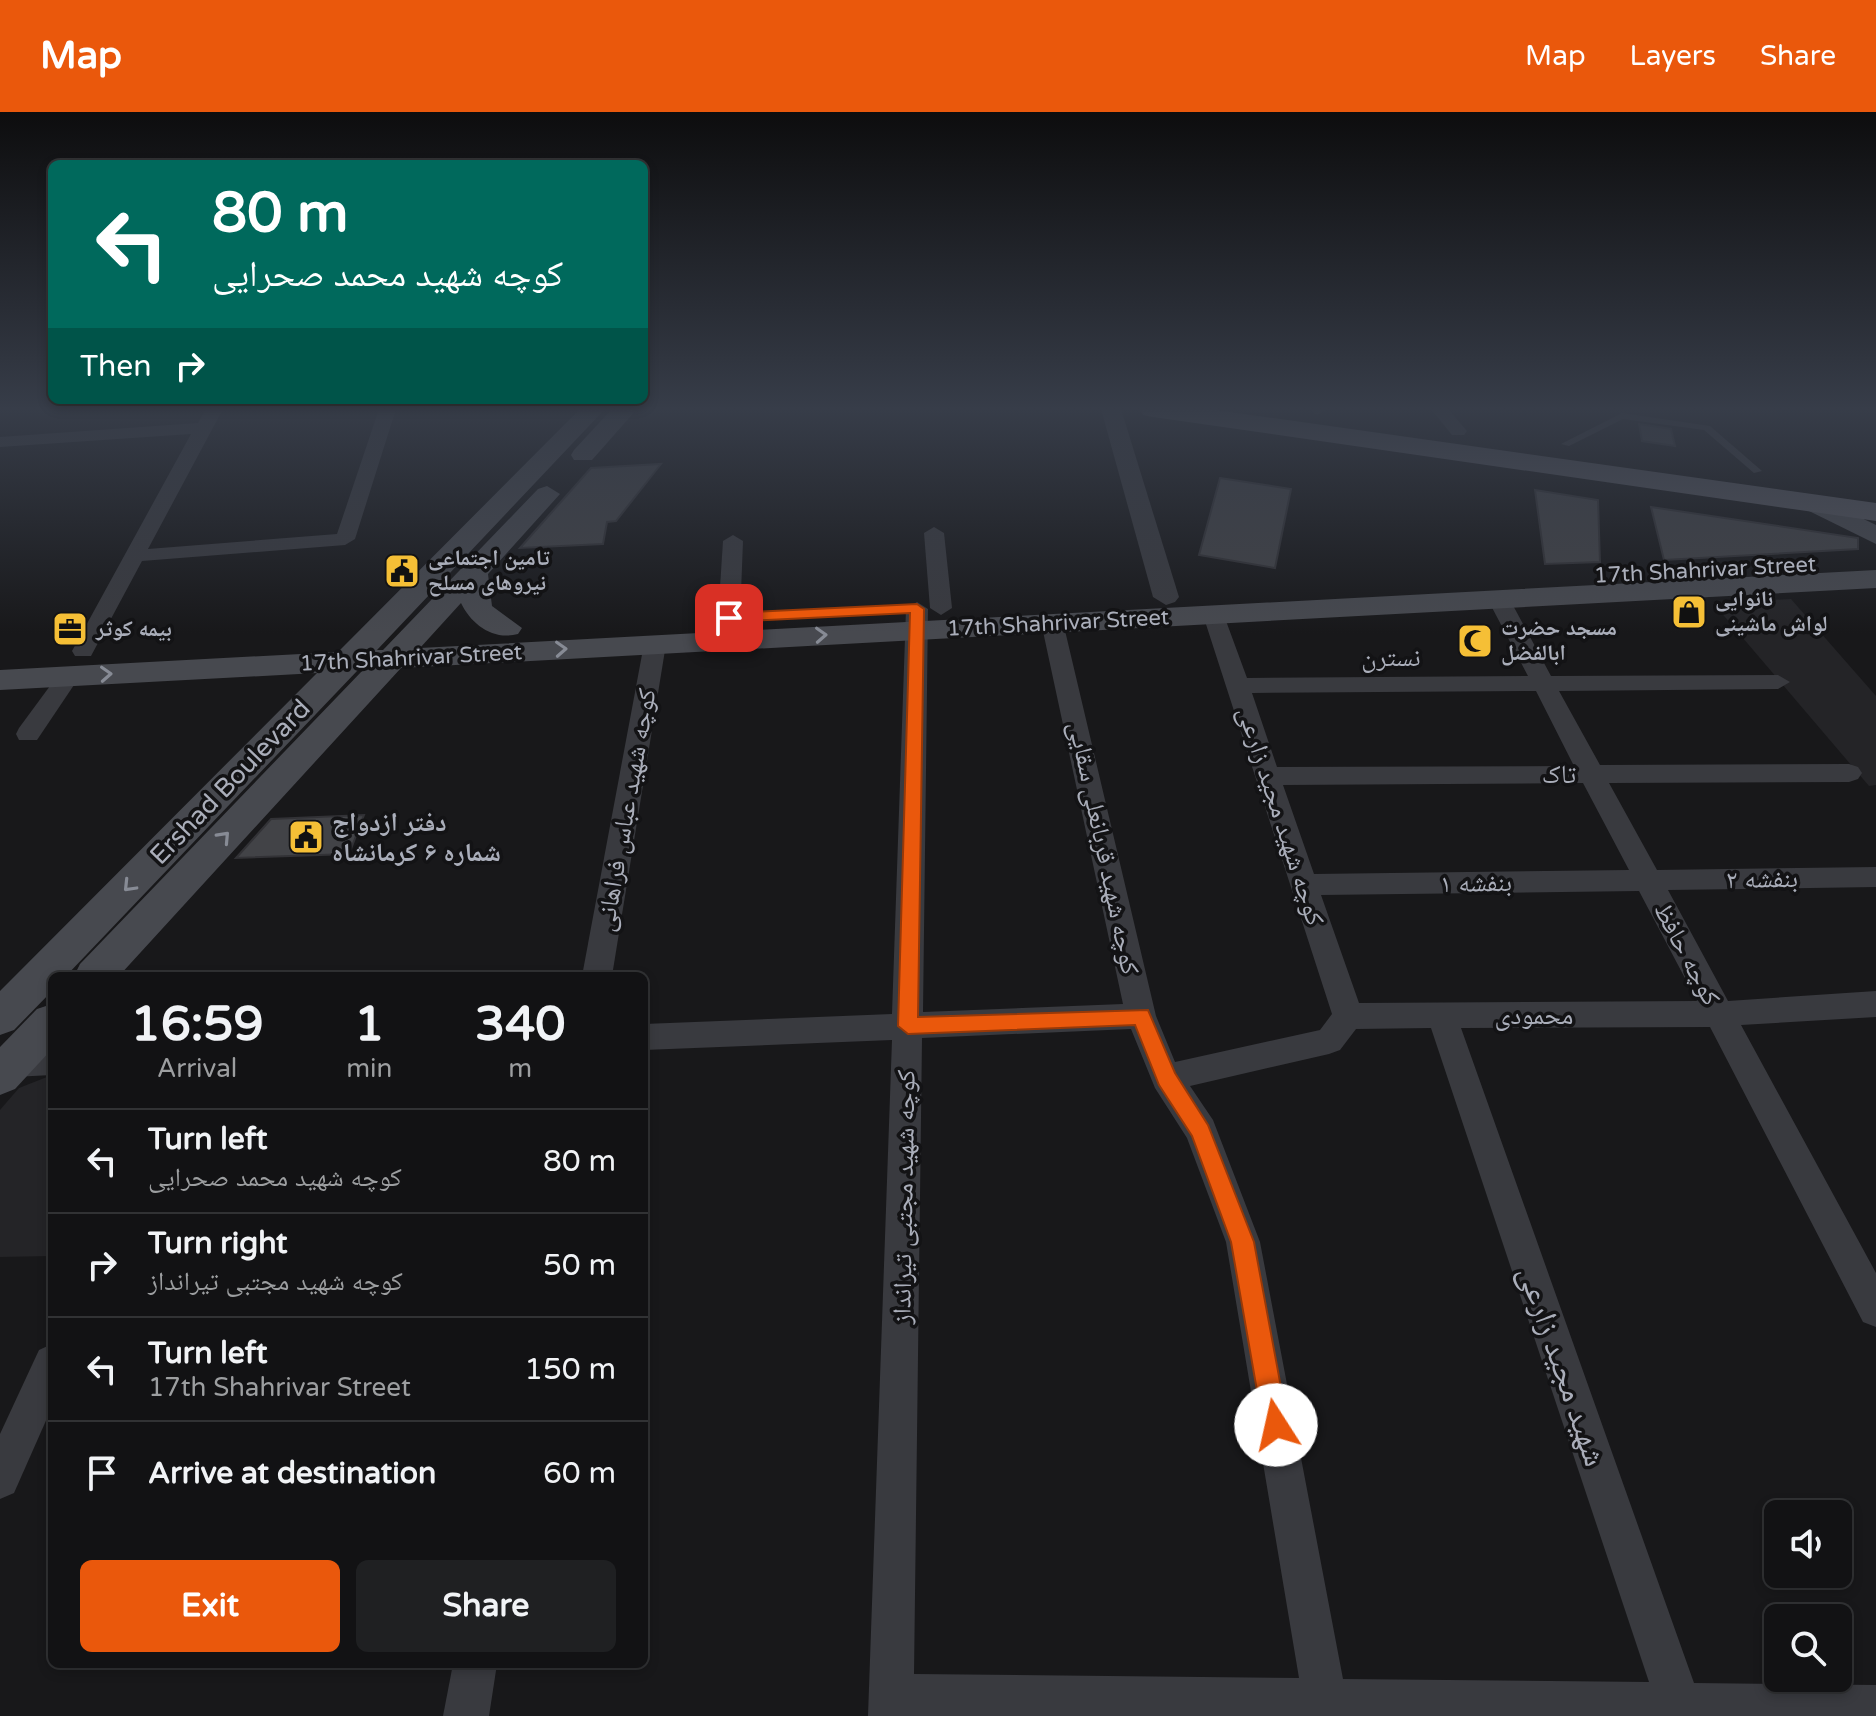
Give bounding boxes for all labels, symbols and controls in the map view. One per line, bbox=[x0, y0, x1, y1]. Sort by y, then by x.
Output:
text: Map bbox=[40, 33, 122, 79]
text: Map bbox=[1525, 39, 1586, 73]
text: Layers bbox=[1630, 39, 1716, 73]
text: Share bbox=[1760, 39, 1836, 73]
text: 80 m bbox=[212, 180, 348, 247]
icon: left bbox=[80, 192, 184, 296]
text: کوچه شهید محمد صحرایی bbox=[212, 253, 563, 296]
icon: right bbox=[168, 344, 212, 388]
text: Then bbox=[80, 348, 152, 385]
place label: تامین اجتماعی نیروهای مسلح bbox=[428, 545, 550, 597]
street label: 17th Shahrivar Street bbox=[1593, 551, 1817, 589]
public building icon: تامین اجتماعی نیروهای مسلح bbox=[383, 552, 421, 590]
pin bbox=[695, 584, 763, 652]
place label: نانوایی لواش ماشینی bbox=[1715, 586, 1828, 637]
shop icon: نانوایی لواش ماشینی bbox=[1670, 593, 1708, 631]
icon: arrive bbox=[707, 596, 751, 640]
street label: 17th Shahrivar Street bbox=[946, 604, 1170, 642]
office icon: بیمه کوثر bbox=[51, 610, 89, 648]
place label: مسجد حضرت ابالفضل bbox=[1501, 615, 1617, 666]
place label: بیمه کوثر bbox=[95, 616, 172, 642]
mosque icon: مسجد حضرت ابالفضل bbox=[1456, 622, 1494, 660]
one-way arrow bbox=[815, 627, 828, 644]
street label: 17th Shahrivar Street bbox=[299, 639, 523, 677]
one-way arrow bbox=[555, 641, 568, 658]
street label: نسترن bbox=[1361, 642, 1421, 673]
one-way arrow bbox=[100, 666, 113, 683]
street label: کوچه شهید عباس فراهانی bbox=[589, 686, 663, 934]
street label: Ershad Boulevard bbox=[143, 693, 317, 871]
street label: کوچه شهید مجید زارعی bbox=[1231, 703, 1331, 930]
street label: کوچه شهید قربانعلی سقایی bbox=[1062, 719, 1146, 978]
street label: تاک bbox=[1542, 759, 1576, 790]
place label: دفتر ازدواج شماره ۶ کرمانشاه bbox=[332, 807, 501, 868]
public building icon: دفتر ازدواج شماره ۶ کرمانشاه bbox=[287, 818, 325, 856]
one-way arrow bbox=[215, 832, 229, 847]
street label: بنفشه ۲ bbox=[1726, 863, 1798, 895]
street label: بنفشه ۱ bbox=[1440, 867, 1512, 899]
one-way arrow bbox=[124, 877, 138, 891]
street label: کوچه حافظ bbox=[1647, 897, 1727, 1011]
text: 16:59 bbox=[131, 996, 264, 1054]
text: 1 bbox=[354, 996, 384, 1054]
text: 340 bbox=[475, 996, 565, 1054]
street label: محمودی bbox=[1495, 1000, 1573, 1031]
text: Arrival bbox=[157, 1053, 237, 1084]
text: min bbox=[346, 1053, 392, 1084]
text: m bbox=[508, 1053, 532, 1084]
street label: کوچه شهید مجتبی تیرانداز bbox=[886, 1069, 922, 1326]
text: Turn left bbox=[148, 1121, 267, 1158]
icon: left bbox=[80, 1139, 124, 1183]
text: 80 m bbox=[543, 1143, 616, 1180]
text: کوچه شهید محمد صحرایی bbox=[148, 1162, 402, 1193]
text: Turn right bbox=[148, 1225, 288, 1262]
icon: right bbox=[80, 1243, 124, 1287]
text: 50 m bbox=[543, 1247, 616, 1284]
street label: شهید مجید زارعی bbox=[1510, 1261, 1614, 1471]
text: کوچه شهید مجتبی تیرانداز bbox=[148, 1266, 403, 1297]
text: Turn left bbox=[148, 1335, 267, 1372]
icon: left bbox=[80, 1347, 124, 1391]
text: 150 m bbox=[524, 1351, 616, 1388]
text: 17th Shahrivar Street bbox=[148, 1372, 411, 1403]
position arrow bbox=[1234, 1383, 1318, 1467]
icon: arrive bbox=[80, 1451, 124, 1495]
text: Arrive at destination bbox=[148, 1455, 436, 1492]
text: 60 m bbox=[543, 1455, 616, 1492]
map controls bbox=[1764, 1500, 1852, 1692]
button: sound bbox=[1764, 1500, 1852, 1588]
button: Exit bbox=[80, 1560, 340, 1652]
button: Share bbox=[356, 1560, 616, 1652]
button: search bbox=[1764, 1604, 1852, 1692]

